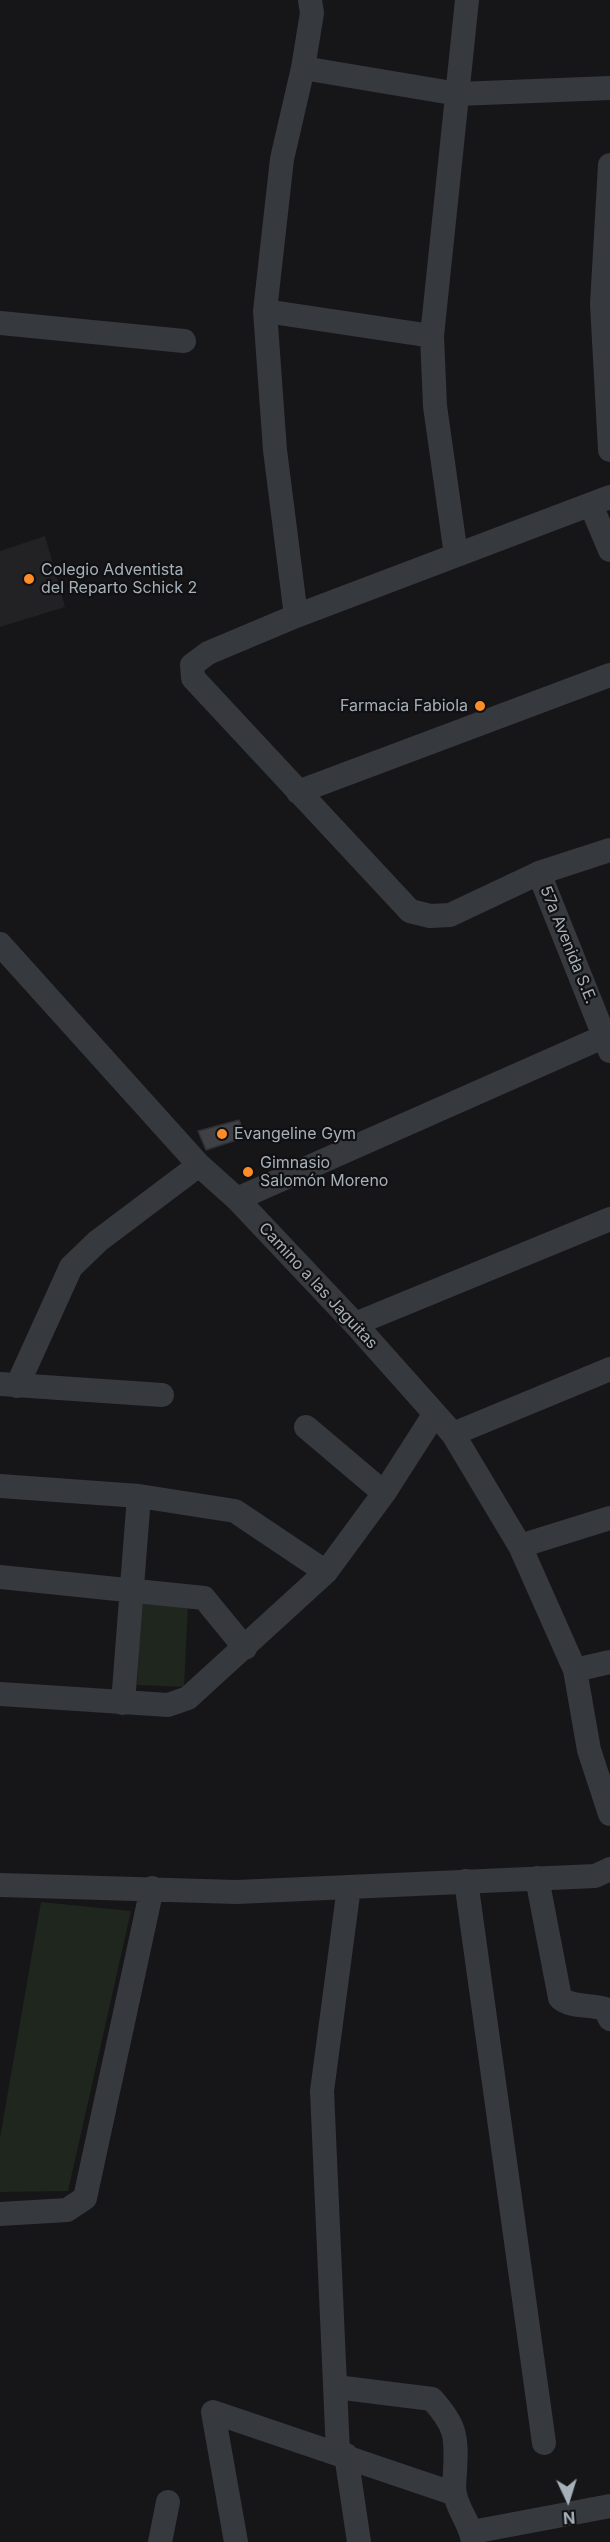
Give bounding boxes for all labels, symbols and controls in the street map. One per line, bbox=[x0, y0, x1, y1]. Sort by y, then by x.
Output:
place label: Colegio Adventista del Reparto Schick 2 bbox=[41, 560, 197, 598]
marker: Colegio Adventista del Reparto Schick 2 bbox=[22, 572, 36, 586]
place label: Farmacia Fabiola bbox=[340, 696, 468, 716]
marker: Farmacia Fabiola bbox=[473, 699, 487, 713]
street label: 57a Avenida S.E. bbox=[536, 883, 600, 1007]
place label: Evangeline Gym bbox=[234, 1124, 356, 1144]
marker: Evangeline Gym bbox=[215, 1127, 229, 1141]
place label: Gimnasio Salomón Moreno bbox=[260, 1153, 388, 1191]
marker: Gimnasio Salomón Moreno bbox=[241, 1165, 255, 1179]
street label: Camino a las Jaguitas bbox=[255, 1219, 381, 1353]
north arrow bbox=[538, 2470, 598, 2530]
text: N bbox=[562, 2508, 576, 2528]

